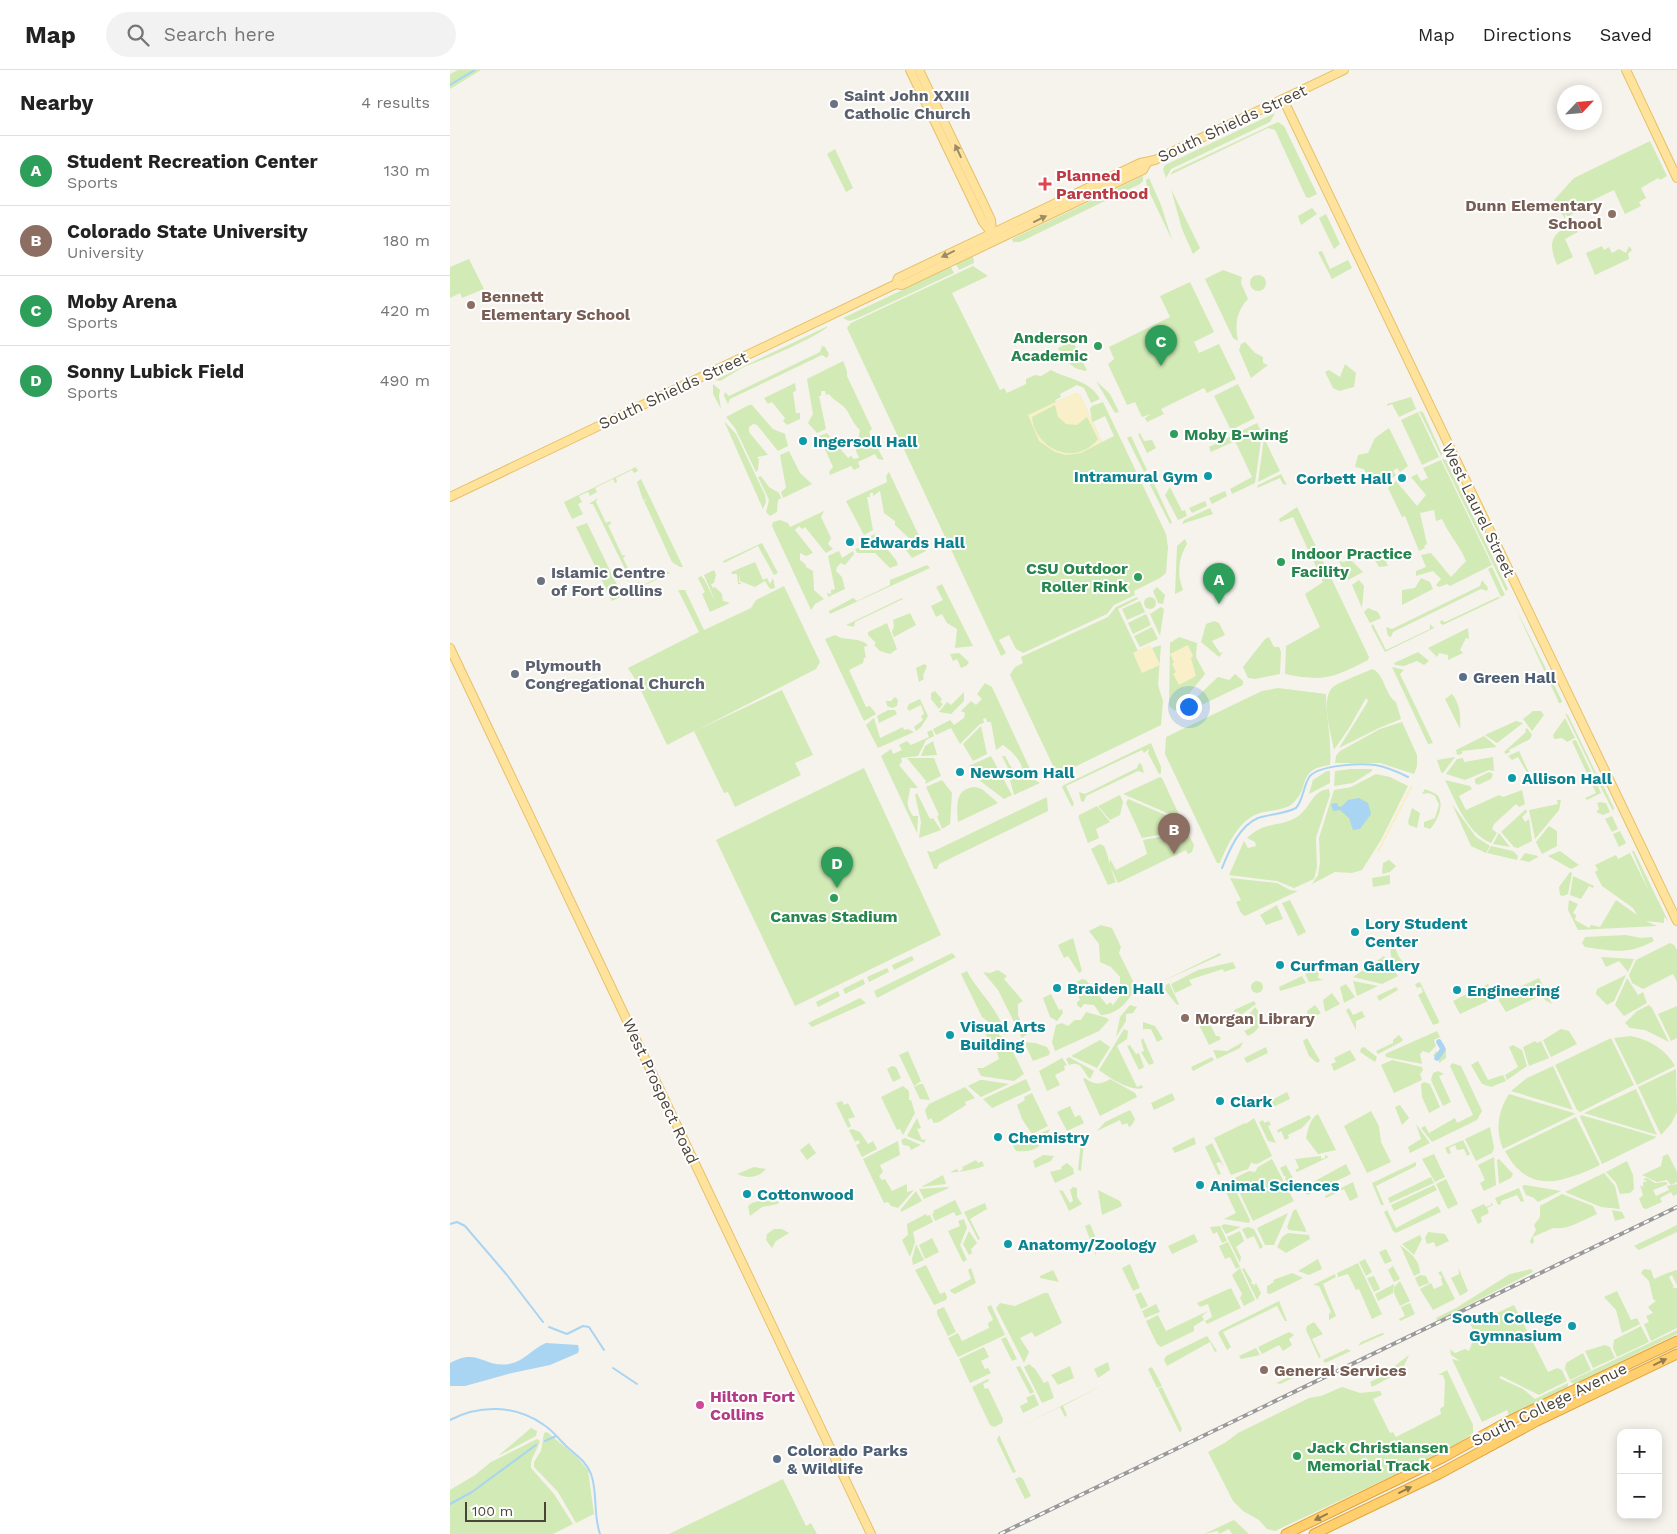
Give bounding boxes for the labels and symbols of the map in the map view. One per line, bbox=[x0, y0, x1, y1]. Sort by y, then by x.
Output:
street label: South Shields Street bbox=[1155, 80, 1310, 166]
north arrow bbox=[1557, 85, 1602, 130]
place label: Saint John XXIII Catholic Church bbox=[844, 86, 971, 123]
marker: Saint John XXIII Catholic Church bbox=[828, 98, 840, 110]
one-way arrow bbox=[953, 144, 962, 159]
place label: Planned Parenthood bbox=[1056, 166, 1148, 203]
marker: Planned Parenthood bbox=[1038, 177, 1052, 191]
place label: Dunn Elementary School bbox=[1465, 196, 1603, 233]
marker: Dunn Elementary School bbox=[1606, 208, 1618, 220]
one-way arrow bbox=[1033, 215, 1047, 223]
one-way arrow bbox=[941, 250, 955, 258]
place label: Bennett Elementary School bbox=[481, 287, 631, 324]
marker: Bennett Elementary School bbox=[465, 299, 477, 311]
pin: C bbox=[1145, 325, 1177, 366]
place label: Anderson Academic bbox=[1011, 328, 1088, 365]
marker: Anderson Academic bbox=[1092, 340, 1104, 352]
street label: South Shields Street bbox=[596, 347, 751, 433]
place label: Moby B-wing bbox=[1184, 425, 1288, 444]
marker: Moby B-wing bbox=[1168, 428, 1180, 440]
place label: Ingersoll Hall bbox=[813, 432, 918, 451]
marker: Ingersoll Hall bbox=[797, 435, 809, 447]
street label: West Laurel Street bbox=[1438, 440, 1519, 581]
place label: Intramural Gym bbox=[1074, 467, 1198, 486]
place label: Corbett Hall bbox=[1296, 469, 1393, 488]
marker: Intramural Gym bbox=[1202, 470, 1214, 482]
marker: Corbett Hall bbox=[1396, 472, 1408, 484]
place label: Edwards Hall bbox=[860, 533, 966, 552]
marker: Edwards Hall bbox=[844, 536, 856, 548]
place label: Indoor Practice Facility bbox=[1291, 544, 1412, 581]
marker: Indoor Practice Facility bbox=[1275, 556, 1287, 568]
place label: CSU Outdoor Roller Rink bbox=[1026, 559, 1128, 596]
place label: Islamic Centre of Fort Collins bbox=[551, 563, 666, 600]
pin: A bbox=[1203, 563, 1235, 604]
marker: CSU Outdoor Roller Rink bbox=[1132, 571, 1144, 583]
marker: Islamic Centre of Fort Collins bbox=[535, 575, 547, 587]
place label: Plymouth Congregational Church bbox=[525, 656, 705, 693]
marker: Plymouth Congregational Church bbox=[509, 668, 521, 680]
place label: Green Hall bbox=[1473, 668, 1557, 687]
marker: Green Hall bbox=[1457, 671, 1469, 683]
your location bbox=[1176, 694, 1202, 720]
place label: Newsom Hall bbox=[970, 763, 1075, 782]
marker: Newsom Hall bbox=[954, 766, 966, 778]
place label: Allison Hall bbox=[1522, 769, 1613, 788]
marker: Allison Hall bbox=[1506, 772, 1518, 784]
pin: B bbox=[1158, 813, 1190, 854]
pin: D bbox=[821, 847, 853, 888]
marker: Canvas Stadium bbox=[828, 892, 840, 904]
place label: Canvas Stadium bbox=[770, 907, 898, 926]
place label: Lory Student Center bbox=[1365, 914, 1468, 951]
marker: Lory Student Center bbox=[1349, 926, 1361, 938]
place label: Curfman Gallery bbox=[1290, 956, 1421, 975]
marker: Curfman Gallery bbox=[1274, 959, 1286, 971]
place label: Braiden Hall bbox=[1067, 979, 1165, 998]
place label: Engineering bbox=[1467, 981, 1560, 1000]
marker: Braiden Hall bbox=[1051, 982, 1063, 994]
marker: Engineering bbox=[1451, 984, 1463, 996]
place label: Morgan Library bbox=[1195, 1009, 1316, 1028]
marker: Morgan Library bbox=[1179, 1012, 1191, 1024]
street label: West Prospect Road bbox=[619, 1016, 703, 1167]
place label: Visual Arts Building bbox=[960, 1017, 1046, 1054]
marker: Visual Arts Building bbox=[944, 1029, 956, 1041]
place label: Clark bbox=[1230, 1092, 1272, 1111]
marker: Clark bbox=[1214, 1095, 1226, 1107]
place label: Chemistry bbox=[1008, 1128, 1090, 1147]
marker: Chemistry bbox=[992, 1131, 1004, 1143]
place label: Animal Sciences bbox=[1210, 1176, 1340, 1195]
marker: Animal Sciences bbox=[1194, 1179, 1206, 1191]
place label: Cottonwood bbox=[757, 1185, 854, 1204]
marker: Cottonwood bbox=[741, 1188, 753, 1200]
place label: Anatomy/Zoology bbox=[1018, 1235, 1157, 1254]
marker: Anatomy/Zoology bbox=[1002, 1238, 1014, 1250]
place label: South College Gymnasium bbox=[1452, 1308, 1562, 1345]
marker: South College Gymnasium bbox=[1566, 1320, 1578, 1332]
one-way arrow bbox=[1653, 1358, 1667, 1366]
street label: South College Avenue bbox=[1468, 1359, 1630, 1450]
place label: General Services bbox=[1274, 1361, 1407, 1380]
marker: General Services bbox=[1258, 1364, 1270, 1376]
place label: Hilton Fort Collins bbox=[710, 1387, 795, 1424]
marker: Hilton Fort Collins bbox=[694, 1399, 706, 1411]
place label: Jack Christiansen Memorial Track bbox=[1307, 1438, 1449, 1475]
place label: Colorado Parks & Wildlife bbox=[787, 1441, 908, 1478]
marker: Jack Christiansen Memorial Track bbox=[1291, 1450, 1303, 1462]
marker: Colorado Parks & Wildlife bbox=[771, 1453, 783, 1465]
one-way arrow bbox=[1398, 1486, 1412, 1494]
scale bar bbox=[465, 1499, 546, 1522]
one-way arrow bbox=[1314, 1514, 1328, 1522]

